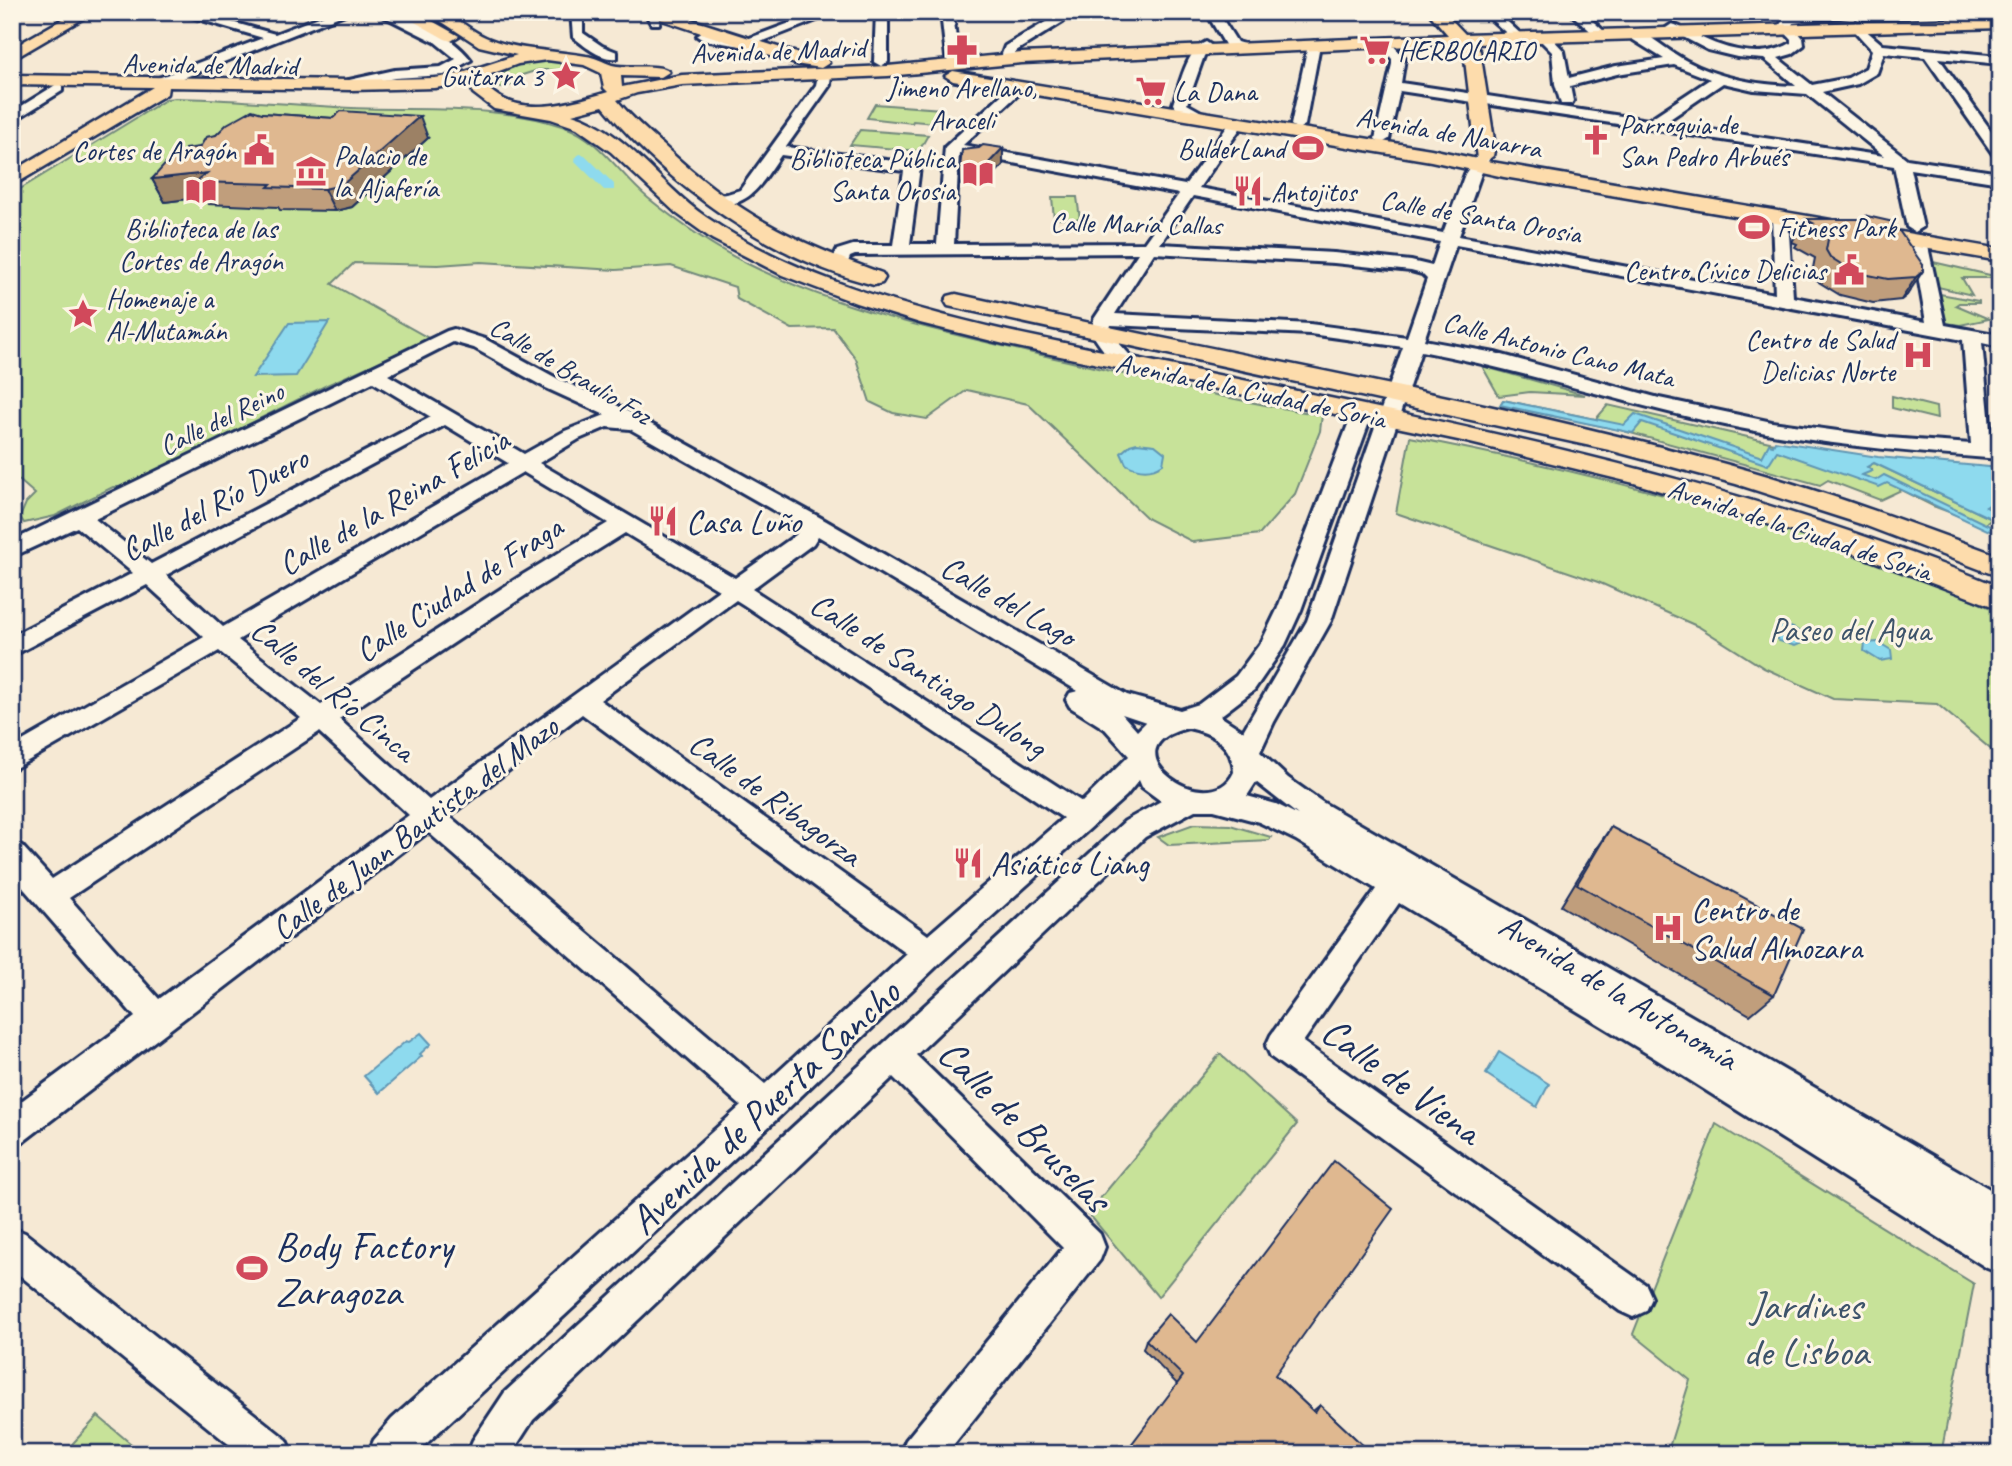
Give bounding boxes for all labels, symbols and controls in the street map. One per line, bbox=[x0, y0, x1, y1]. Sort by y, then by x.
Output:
street label: Avenida de Madrid bbox=[690, 30, 870, 71]
pharmacy icon: Jimeno Arellano, Araceli bbox=[945, 33, 979, 67]
supermarket icon: HERBOLARIO bbox=[1358, 33, 1392, 67]
place label: HERBOLARIO bbox=[1398, 33, 1538, 68]
street label: Avenida de Madrid bbox=[122, 45, 302, 84]
place label: Guitarra 3 bbox=[441, 59, 545, 94]
place icon: Guitarra 3 bbox=[549, 59, 583, 93]
place label: Jimeno Arellano, Araceli bbox=[885, 70, 1037, 137]
supermarket icon: La Dana bbox=[1134, 74, 1168, 108]
place label: La Dana bbox=[1174, 74, 1259, 109]
street label: Avenida de Navarra bbox=[1354, 99, 1546, 166]
place label: Parroquia de San Pedro Arbués bbox=[1619, 107, 1791, 174]
church icon: Parroquia de San Pedro Arbués bbox=[1579, 123, 1613, 157]
place label: BulderLand bbox=[1178, 131, 1289, 166]
sports icon: BulderLand bbox=[1291, 131, 1325, 165]
place label: Cortes de Aragón bbox=[72, 133, 237, 168]
public building icon: Cortes de Aragón bbox=[242, 133, 276, 167]
place label: Palacio de la Aljafería bbox=[334, 138, 440, 205]
place label: Biblioteca Pública Santa Orosia bbox=[789, 141, 957, 208]
museum icon: Palacio de la Aljafería bbox=[294, 154, 328, 188]
library icon: Biblioteca Pública Santa Orosia bbox=[961, 157, 995, 191]
library icon: Biblioteca de las Cortes de Aragón bbox=[184, 174, 218, 208]
restaurant icon: Antojitos bbox=[1231, 174, 1265, 208]
place label: Antojitos bbox=[1271, 174, 1359, 209]
street label: Calle de Santa Orosia bbox=[1378, 182, 1586, 252]
street label: Calle María Callas bbox=[1050, 205, 1225, 243]
sports icon: Fitness Park bbox=[1737, 210, 1771, 244]
place label: Fitness Park bbox=[1777, 210, 1898, 245]
place label: Biblioteca de las Cortes de Aragón bbox=[119, 211, 284, 278]
place label: Centro Cívico Delicias bbox=[1624, 253, 1828, 288]
public building icon: Centro Cívico Delicias bbox=[1832, 253, 1866, 287]
place label: Homenaje a Al-Mutamán bbox=[106, 281, 228, 348]
place icon: Homenaje a Al-Mutamán bbox=[66, 297, 100, 331]
street label: Calle Antonio Cano Mata bbox=[1440, 304, 1681, 396]
street label: Calle de Braulio Foz bbox=[484, 308, 660, 433]
place label: Centro de Salud Delicias Norte bbox=[1746, 322, 1899, 389]
hospital icon: Centro de Salud Delicias Norte bbox=[1901, 338, 1935, 372]
street label: Avenida de la Ciudad de Soria bbox=[1113, 345, 1391, 437]
street label: Calle del Reino bbox=[153, 372, 291, 464]
street label: Calle de la Reina Felicia bbox=[271, 418, 518, 585]
street label: Calle del Río Duero bbox=[114, 436, 317, 571]
street label: Avenida de la Ciudad de Soria bbox=[1664, 470, 1938, 589]
place label: Casa Luño bbox=[686, 501, 804, 543]
restaurant icon: Casa Luño bbox=[646, 504, 680, 538]
street label: Calle Ciudad de Fraga bbox=[347, 505, 572, 672]
street label: Calle del Lago bbox=[933, 545, 1086, 658]
street label: Calle de Santiago Dulong bbox=[802, 583, 1057, 768]
street label: Calle del Río Cinca bbox=[242, 609, 426, 772]
park label: Paseo del Agua bbox=[1769, 609, 1933, 651]
street label: Calle de Juan Bautista del Mazo bbox=[263, 705, 568, 950]
street label: Calle de Ribagorza bbox=[681, 722, 872, 877]
place label: Asiático Liang bbox=[991, 843, 1150, 885]
restaurant icon: Asiático Liang bbox=[951, 846, 985, 880]
place label: Centro de Salud Almozara bbox=[1691, 889, 1864, 969]
street label: Avenida de la Autonomía bbox=[1492, 904, 1748, 1081]
hospital icon: Centro de Salud Almozara bbox=[1651, 911, 1685, 945]
street label: Avenida de Puerta Sancho bbox=[619, 967, 912, 1245]
street label: Calle de Viena bbox=[1312, 1006, 1494, 1158]
street label: Calle de Bruselas bbox=[927, 1029, 1124, 1225]
place label: Body Factory Zaragoza bbox=[275, 1221, 456, 1317]
sports icon: Body Factory Zaragoza bbox=[235, 1251, 269, 1285]
park label: Jardines de Lisboa bbox=[1743, 1281, 1871, 1377]

